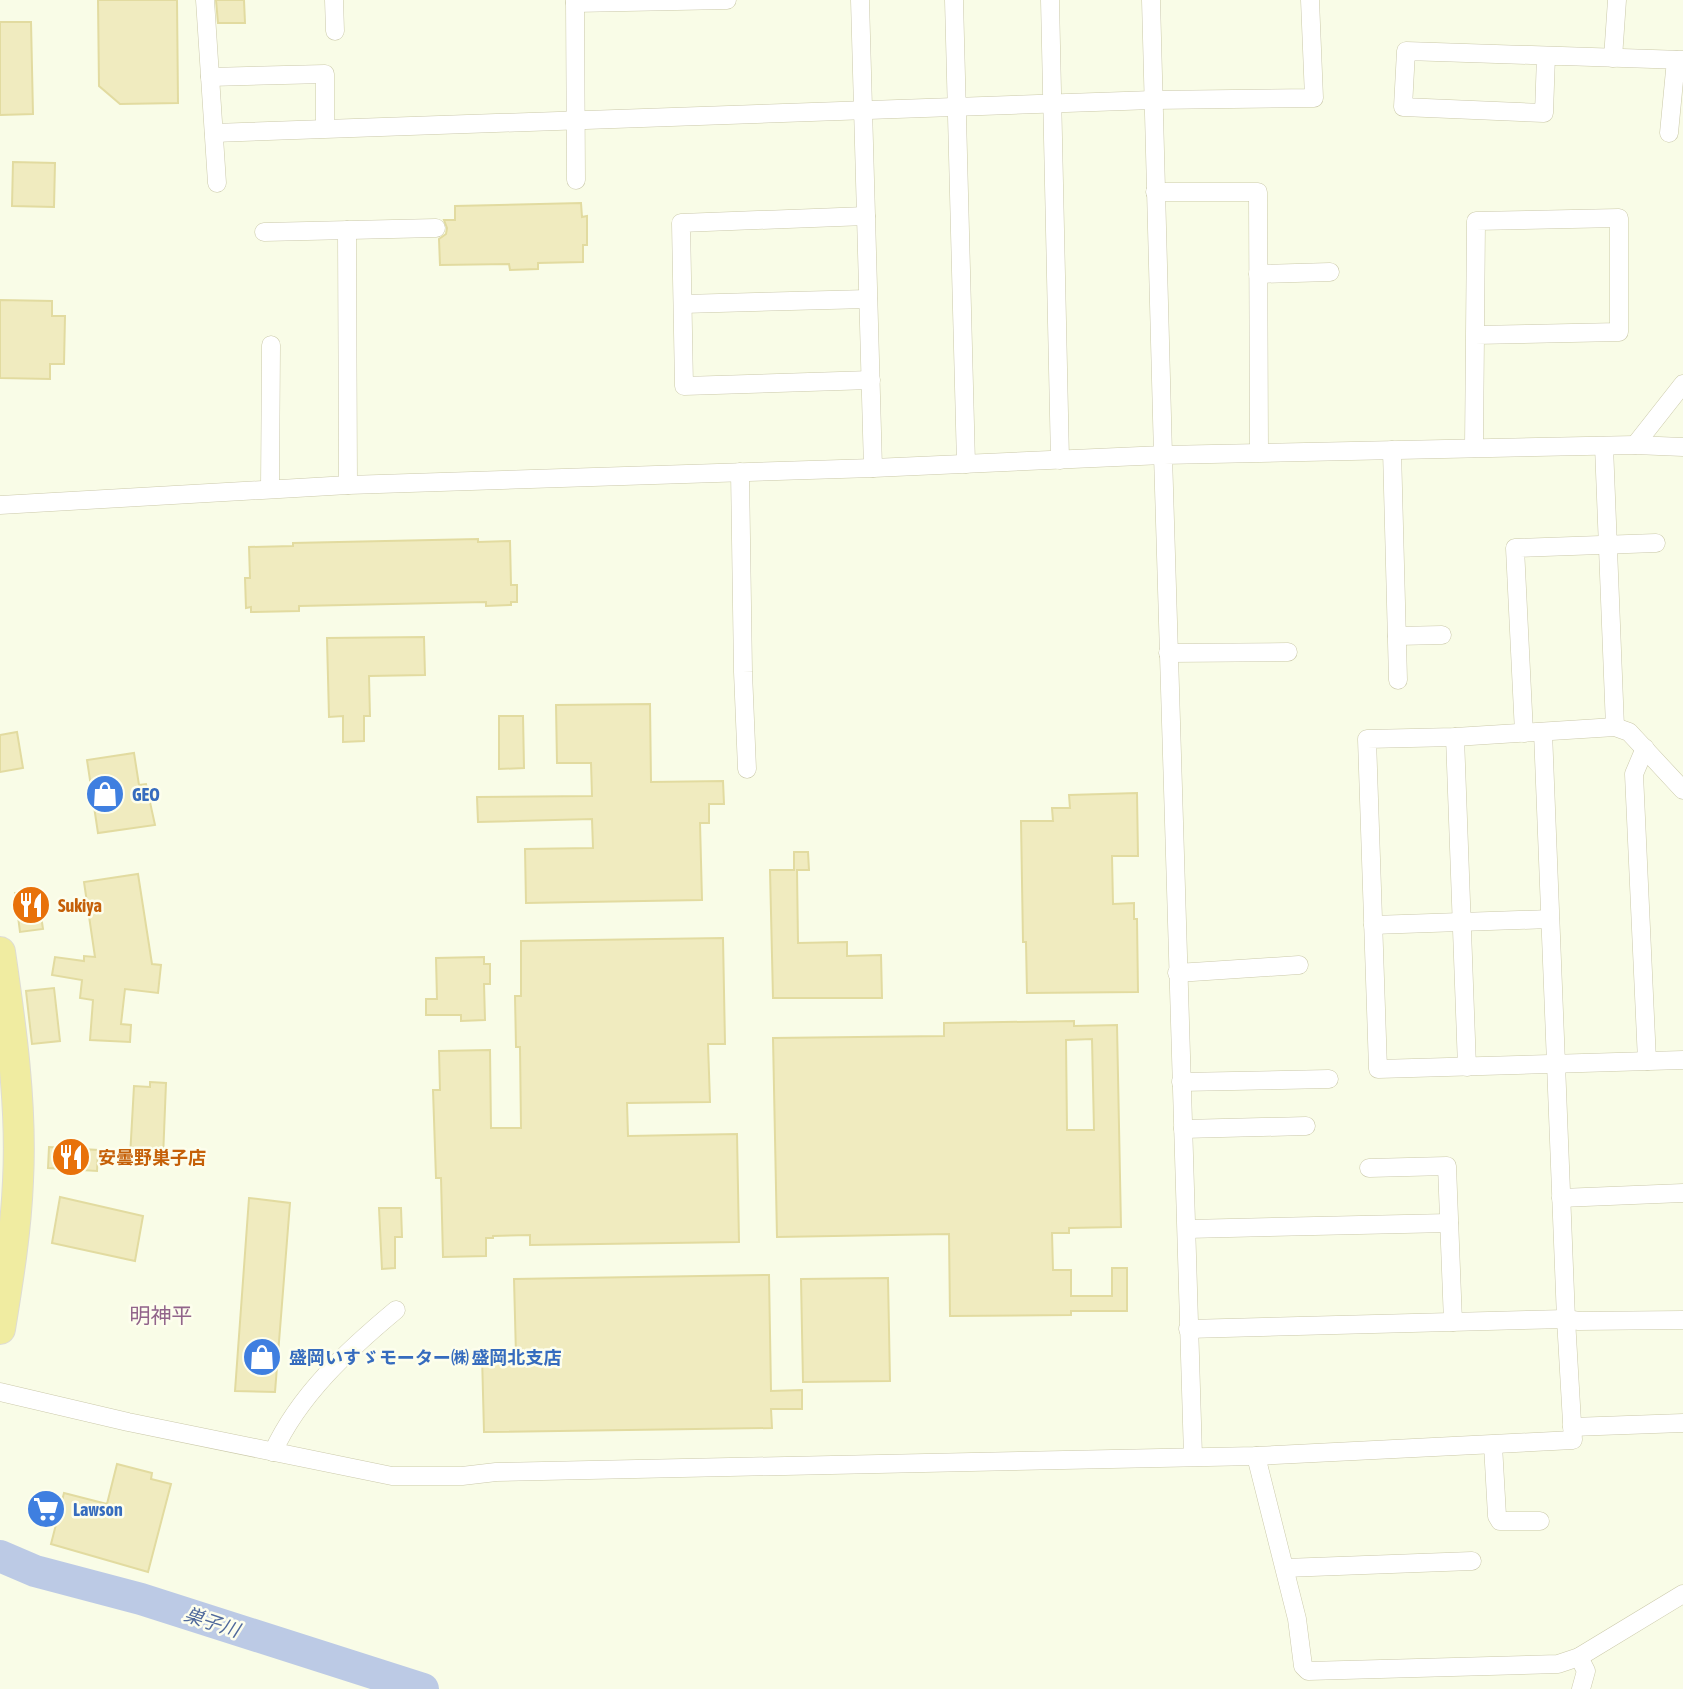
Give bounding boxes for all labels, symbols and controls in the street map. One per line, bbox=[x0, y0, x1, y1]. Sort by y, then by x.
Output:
shop icon: GEO bbox=[84, 773, 126, 815]
place label: GEO bbox=[132, 784, 160, 805]
restaurant icon: Sukiya bbox=[10, 884, 52, 926]
place label: Sukiya bbox=[58, 895, 102, 916]
restaurant icon: 安曇野巣子店 bbox=[50, 1136, 92, 1178]
place label: 安曇野巣子店 bbox=[98, 1147, 206, 1168]
district label: 明神平 bbox=[130, 1303, 193, 1327]
shop icon: 盛岡いすゞモーター㈱ 盛岡北支店 bbox=[241, 1336, 283, 1378]
place label: 盛岡いすゞモーター㈱ 盛岡北支店 bbox=[289, 1347, 561, 1368]
supermarket icon: Lawson bbox=[25, 1488, 67, 1530]
place label: Lawson bbox=[73, 1499, 123, 1520]
water label: 巣子川 bbox=[181, 1603, 244, 1642]

